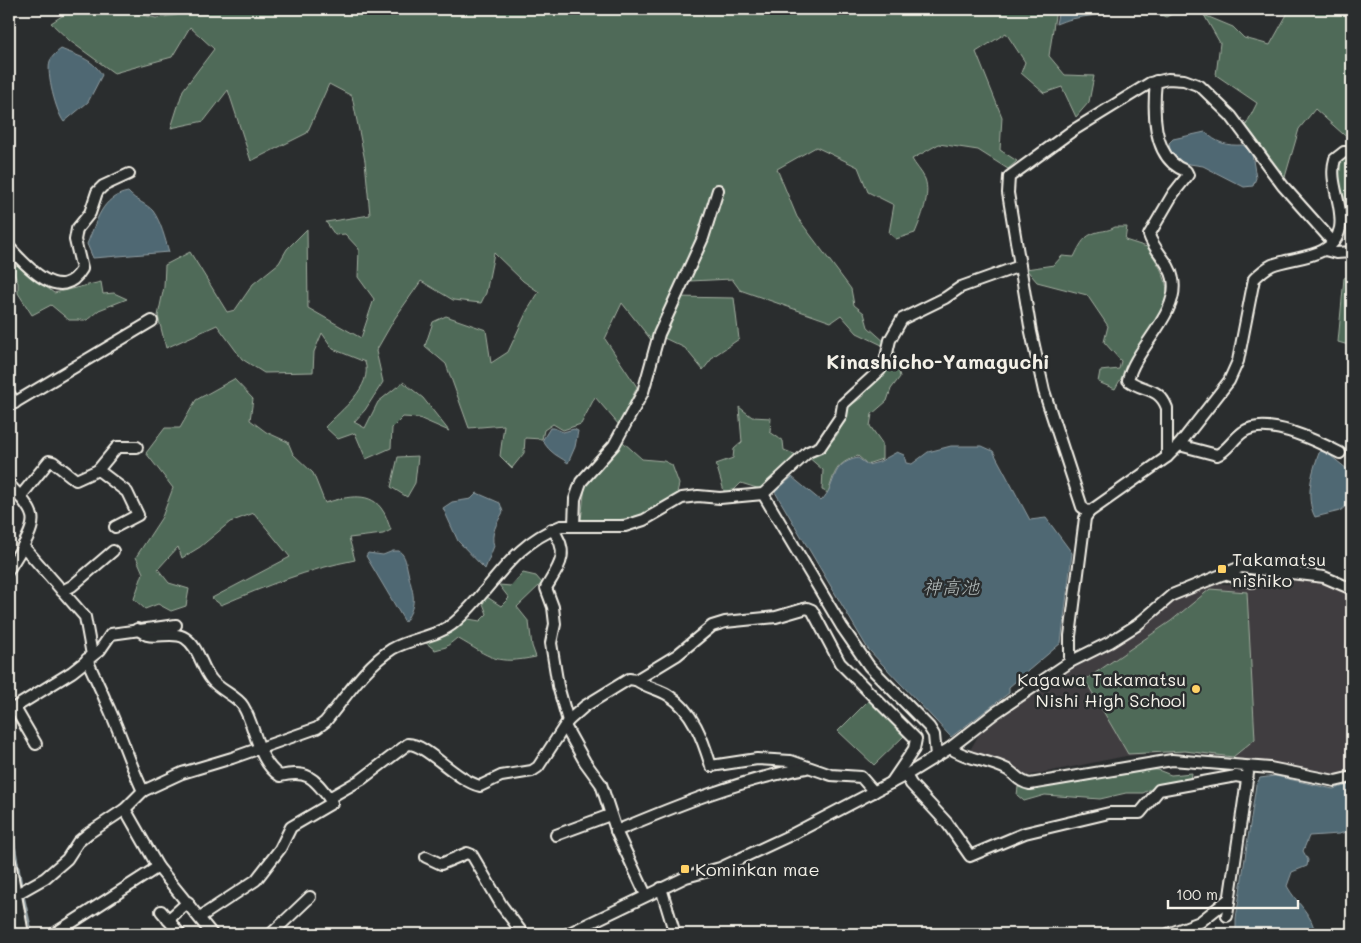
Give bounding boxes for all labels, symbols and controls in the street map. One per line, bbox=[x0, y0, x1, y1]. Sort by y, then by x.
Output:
district label: Kinashicho-Yamaguchi bbox=[826, 348, 1050, 374]
place label: Takamatsu nishiko bbox=[1232, 547, 1326, 592]
marker: Takamatsu nishiko bbox=[1216, 563, 1228, 575]
water label: 神高池 bbox=[922, 574, 980, 599]
place label: Kagawa Takamatsu Nishi High School bbox=[1017, 667, 1186, 712]
marker: Kagawa Takamatsu Nishi High School bbox=[1190, 683, 1202, 695]
place label: Kominkan mae bbox=[695, 857, 820, 881]
marker: Kominkan mae bbox=[679, 863, 691, 875]
scale bar bbox=[1168, 878, 1298, 910]
text: 100 m bbox=[1176, 884, 1218, 904]

